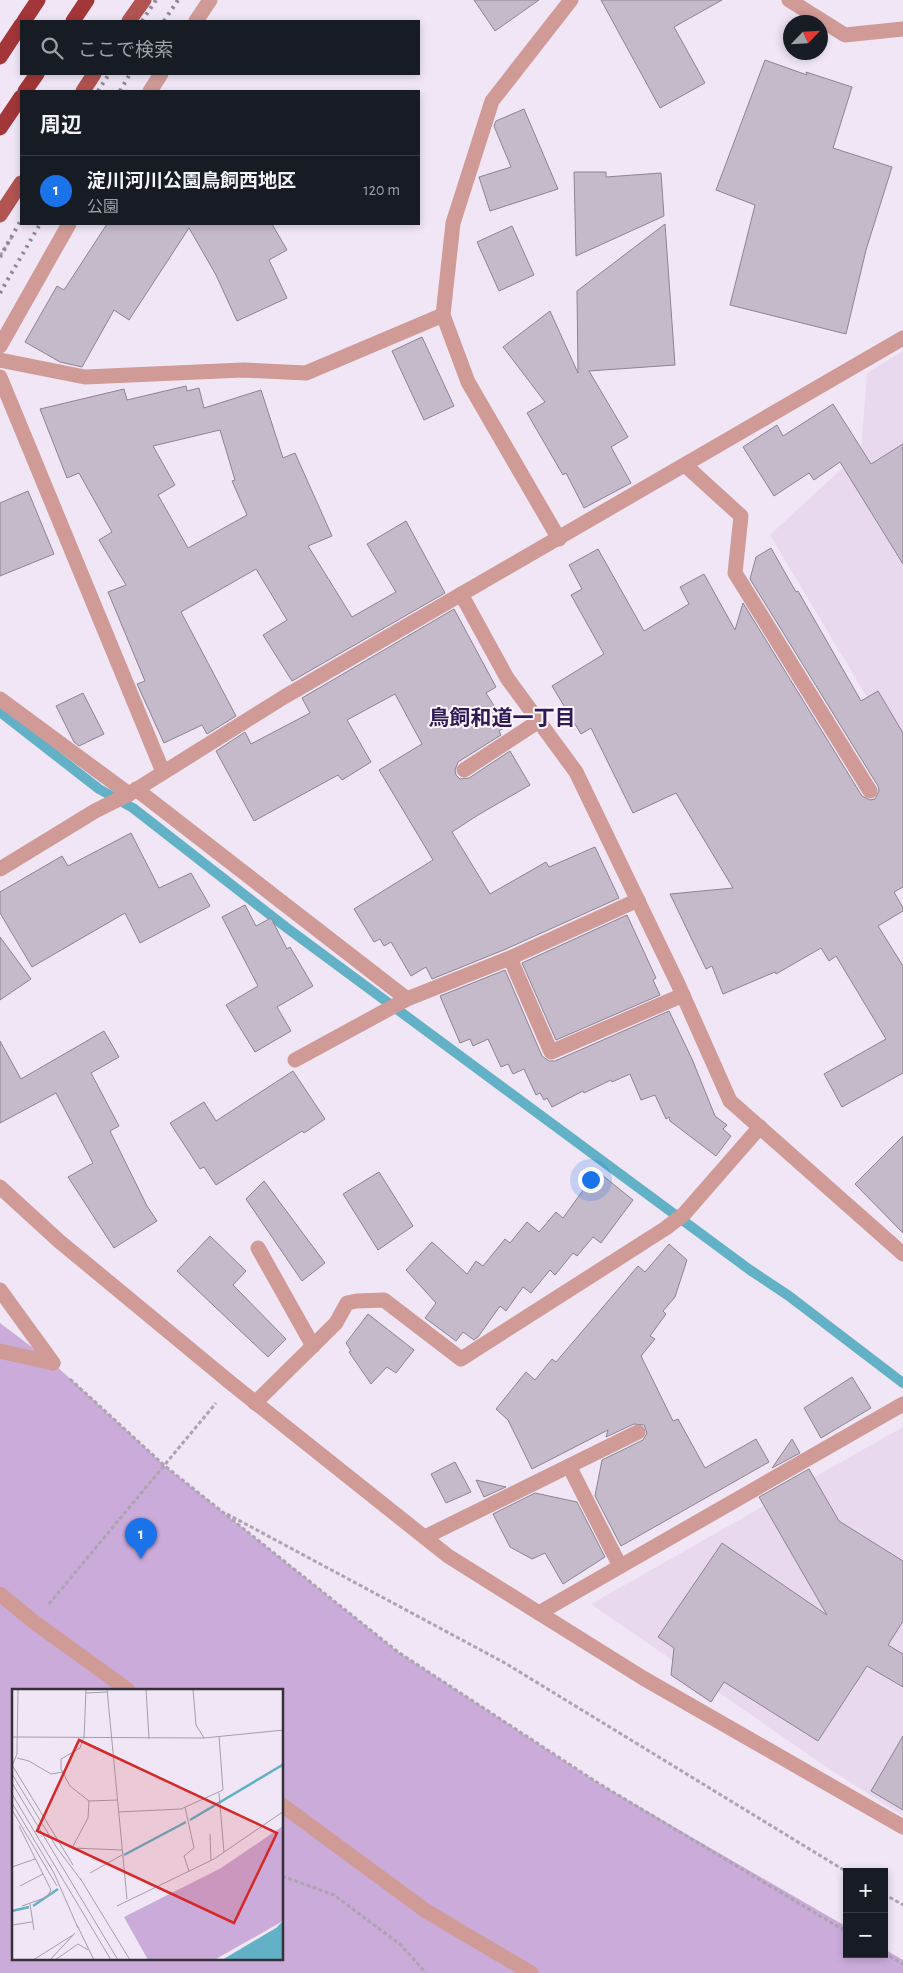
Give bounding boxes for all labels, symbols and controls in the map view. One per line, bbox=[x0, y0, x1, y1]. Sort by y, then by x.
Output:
north arrow bbox=[783, 15, 828, 60]
search box bbox=[20, 20, 420, 75]
icon: search bbox=[38, 34, 66, 62]
text: ここで検索 bbox=[78, 41, 173, 60]
text: 周辺 bbox=[40, 115, 82, 136]
text: 淀川河川公園鳥飼西地区 bbox=[87, 172, 296, 191]
text: 1 bbox=[53, 182, 59, 198]
text: 120 m bbox=[363, 182, 400, 198]
text: 公園 bbox=[87, 199, 119, 215]
district label: 鳥飼和道一丁目 bbox=[429, 706, 576, 729]
your location bbox=[578, 1167, 604, 1193]
pin: 1 bbox=[125, 1518, 157, 1559]
inset map bbox=[12, 1689, 284, 1960]
map controls bbox=[843, 1868, 888, 1958]
button: + bbox=[843, 1868, 888, 1913]
button: − bbox=[843, 1913, 888, 1958]

